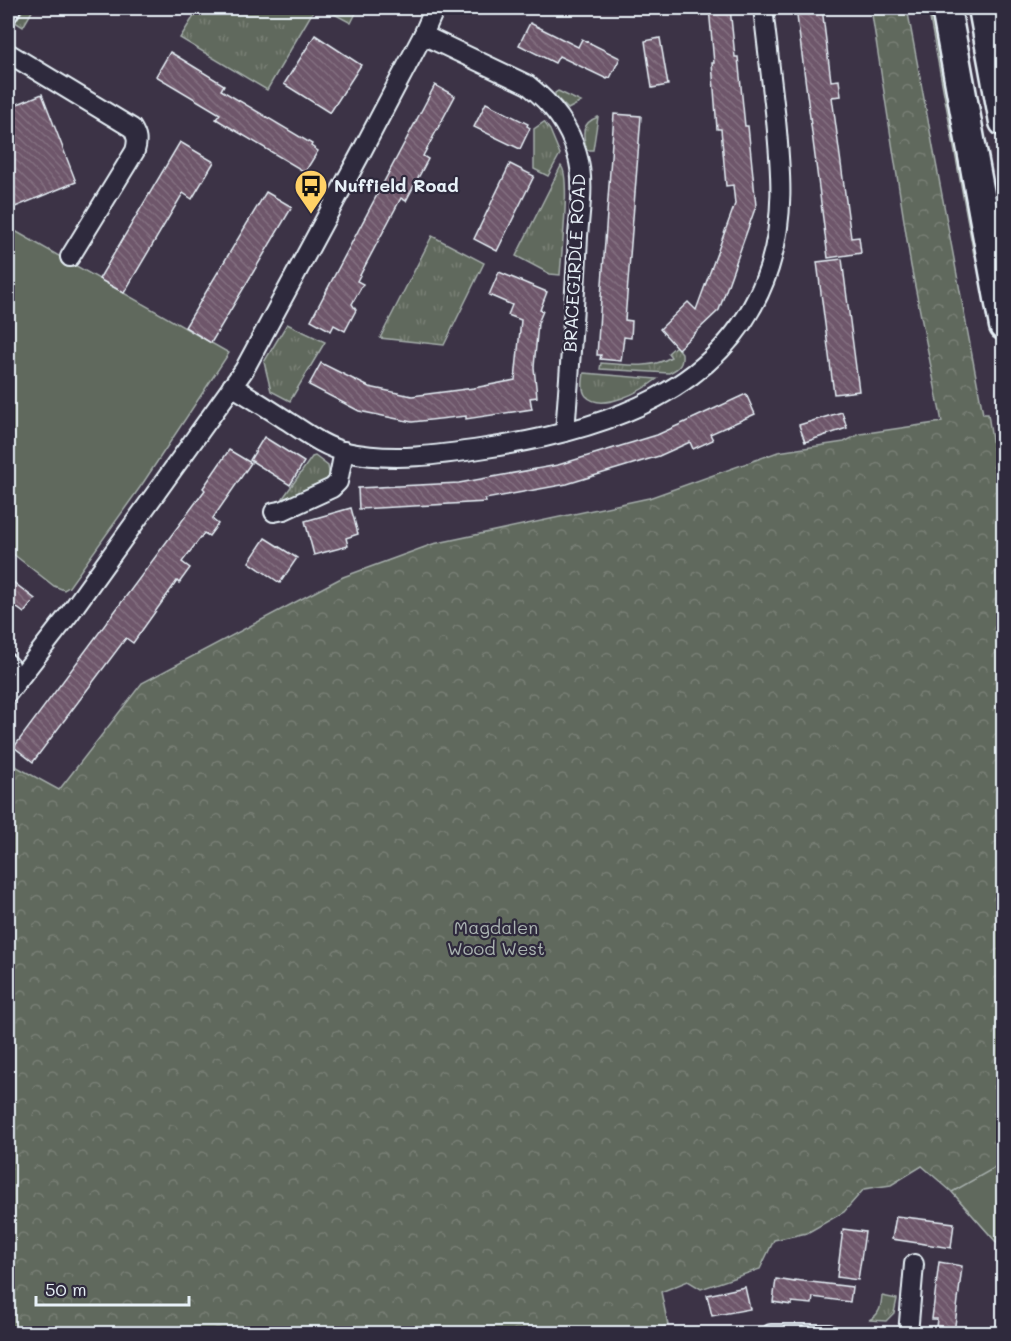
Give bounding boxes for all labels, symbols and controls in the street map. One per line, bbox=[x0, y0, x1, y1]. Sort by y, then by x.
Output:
bus stop icon: Nuffield Road bbox=[293, 168, 329, 215]
place label: Nuffield Road bbox=[334, 173, 459, 197]
street label: BRACEGIRDLE ROAD bbox=[557, 173, 591, 353]
park label: Magdalen Wood West bbox=[447, 915, 545, 960]
scale bar bbox=[36, 1269, 189, 1307]
text: 50 m bbox=[45, 1277, 87, 1301]

